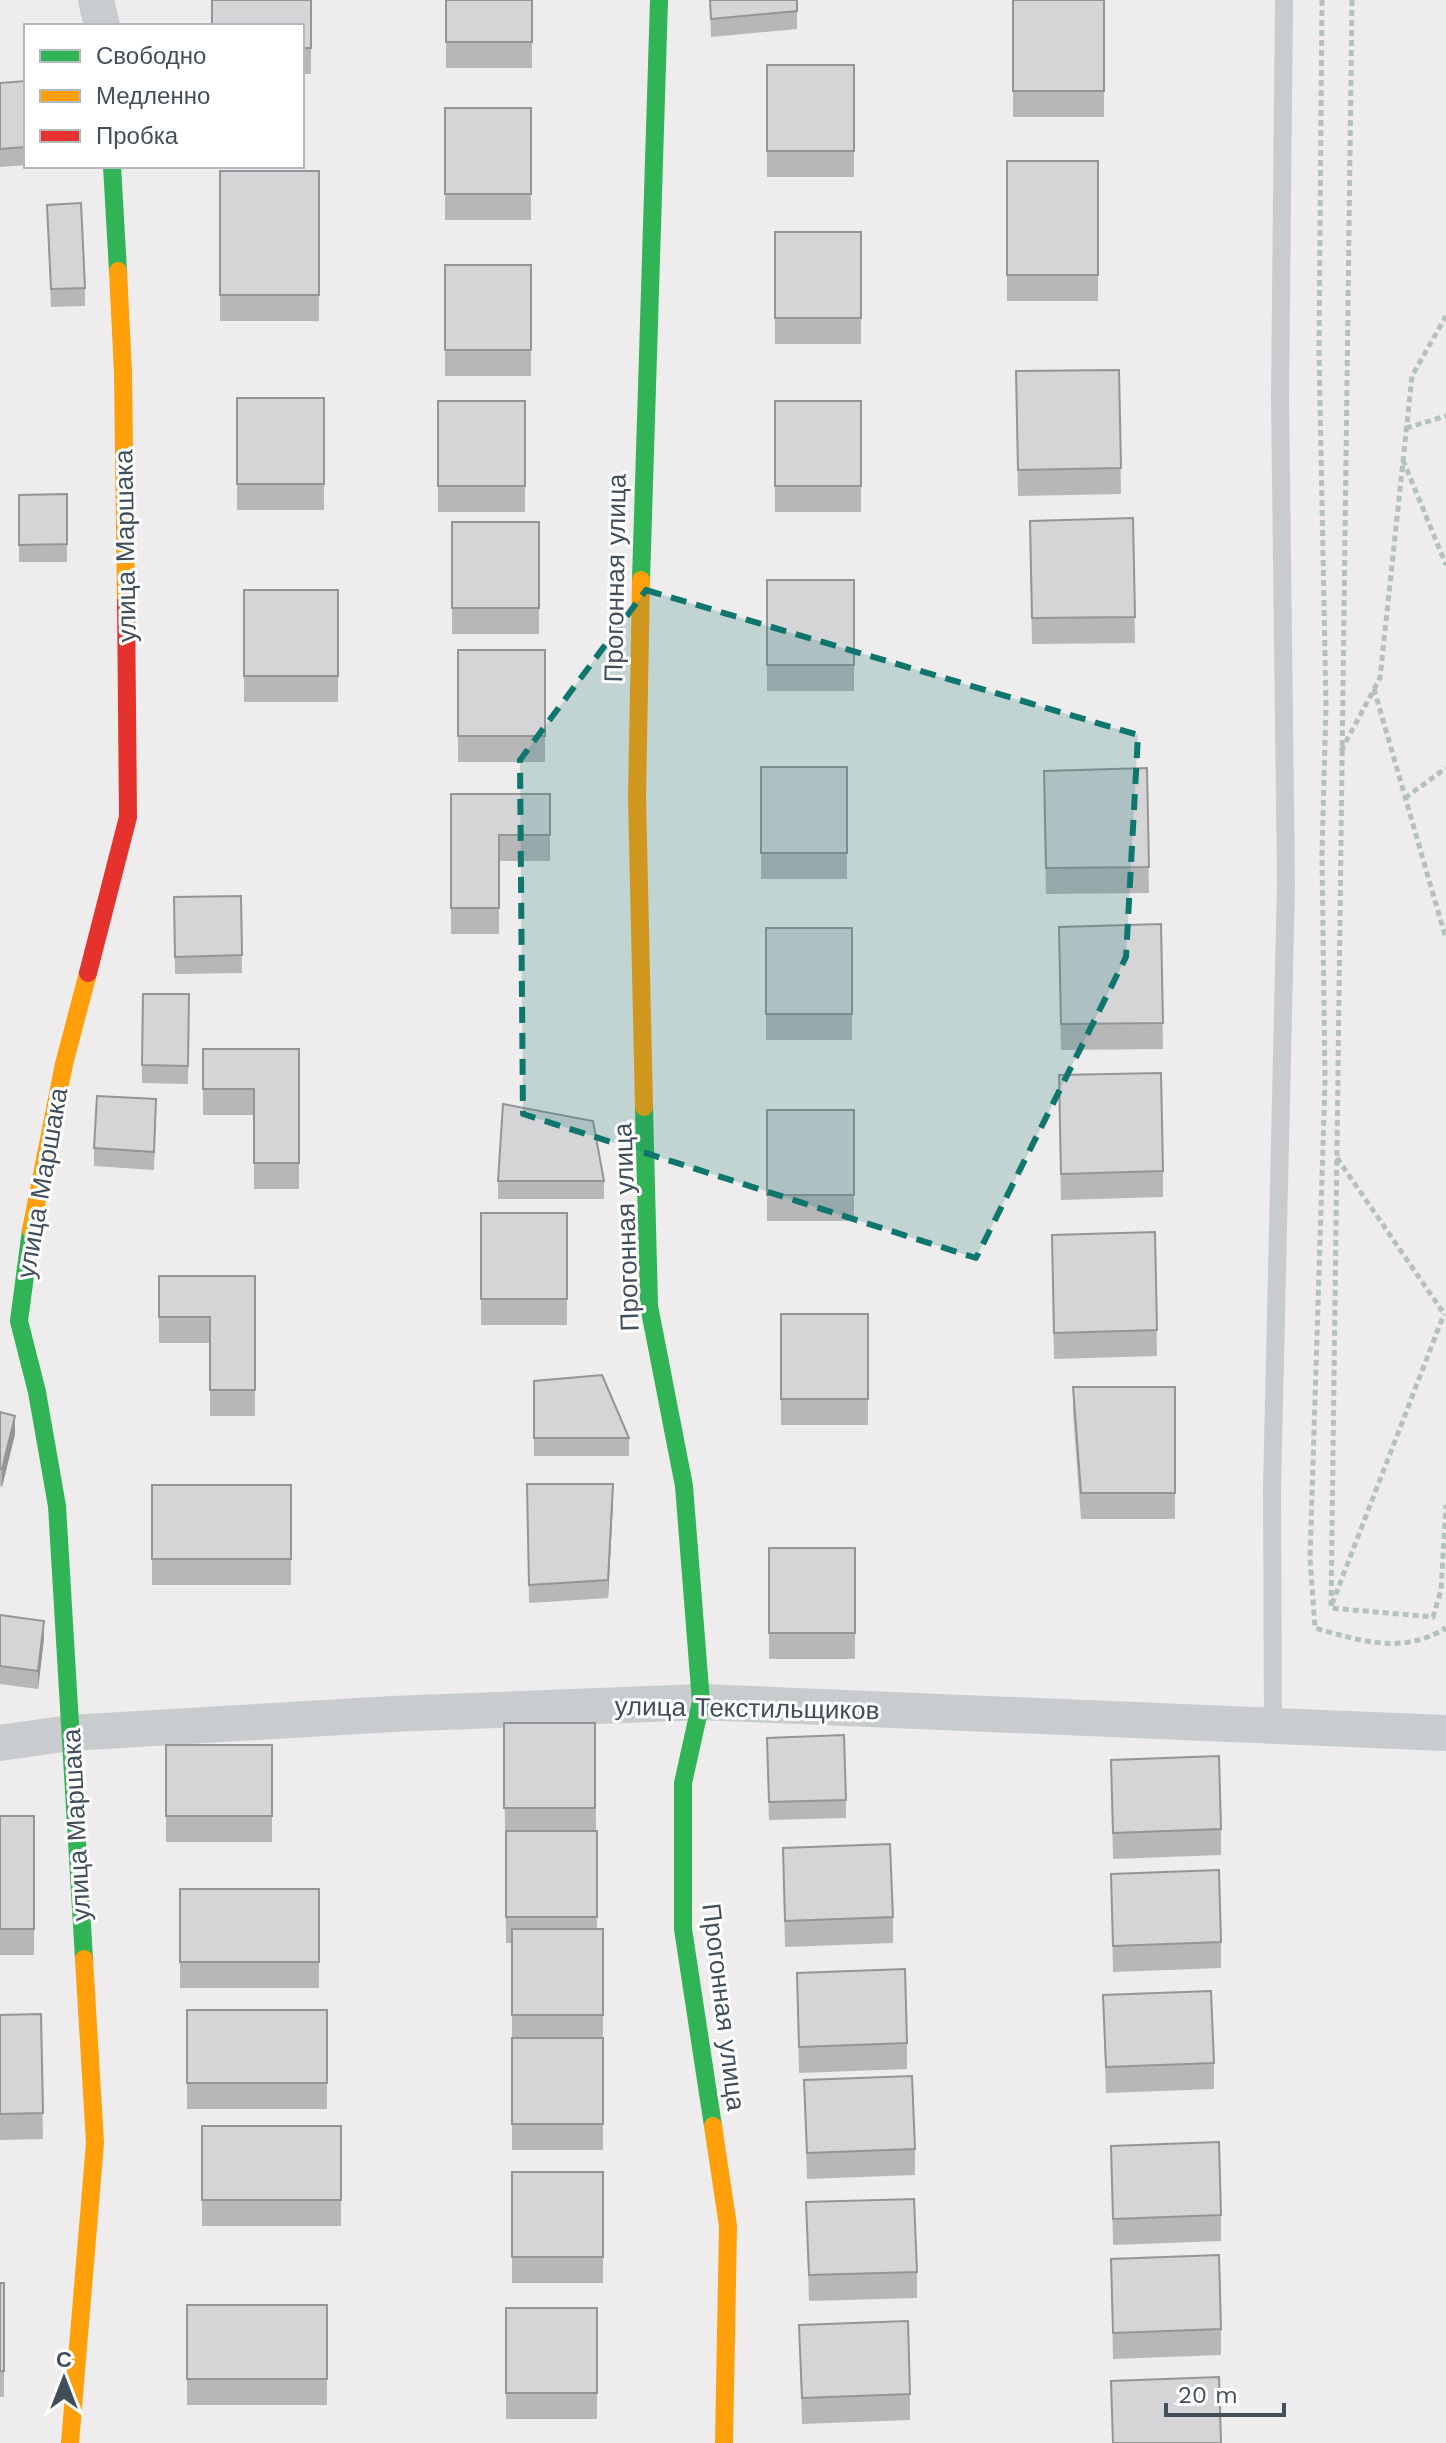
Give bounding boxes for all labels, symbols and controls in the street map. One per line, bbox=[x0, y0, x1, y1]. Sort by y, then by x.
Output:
legend bbox=[24, 24, 304, 168]
text: Свободно bbox=[96, 42, 206, 70]
text: Медленно bbox=[96, 82, 210, 110]
text: Пробка bbox=[96, 122, 179, 150]
street label: улица Маршака bbox=[108, 449, 142, 643]
street label: Прогонная улица bbox=[598, 473, 632, 683]
street label: улица Маршака bbox=[10, 1085, 74, 1281]
street label: Прогонная улица bbox=[607, 1122, 645, 1332]
street label: улица Текстильщиков bbox=[614, 1691, 880, 1725]
street label: улица Маршака bbox=[56, 1727, 96, 1922]
street label: Прогонная улица bbox=[696, 1902, 752, 2113]
north arrow bbox=[24, 2339, 104, 2419]
text: С bbox=[56, 2347, 72, 2372]
scale bar bbox=[1166, 2367, 1284, 2417]
text: 20 m bbox=[1178, 2381, 1238, 2409]

